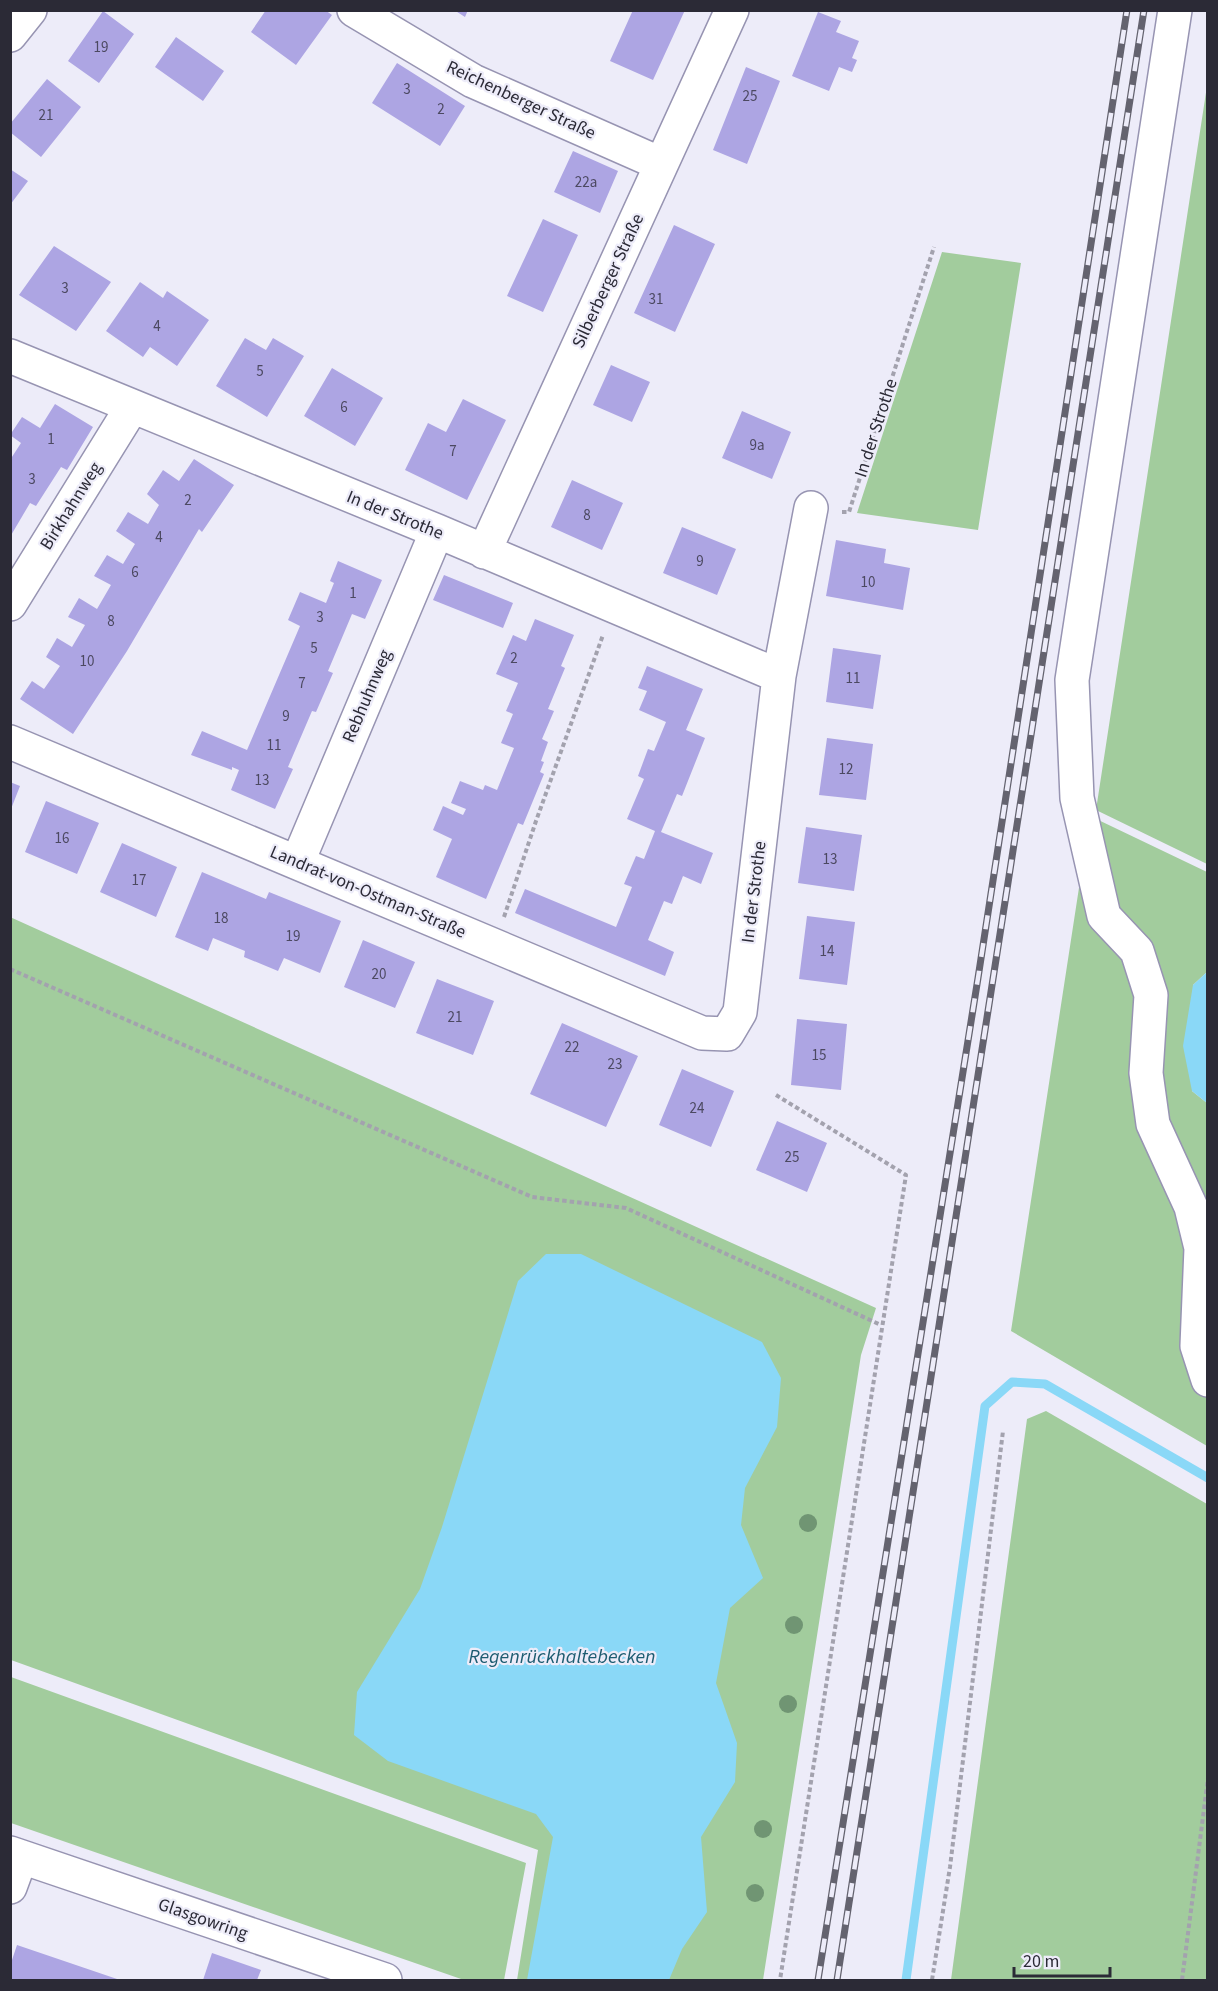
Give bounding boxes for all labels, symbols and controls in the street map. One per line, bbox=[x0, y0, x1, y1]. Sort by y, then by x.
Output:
house number: 19 bbox=[94, 37, 108, 58]
street label: Reichenberger Straße bbox=[442, 54, 600, 146]
house number: 3 bbox=[403, 79, 411, 100]
house number: 25 bbox=[743, 86, 757, 107]
house number: 2 bbox=[437, 99, 445, 120]
house number: 21 bbox=[39, 105, 53, 126]
house number: 22a bbox=[575, 172, 597, 193]
street label: Silberberger Straße bbox=[566, 210, 650, 352]
house number: 3 bbox=[61, 278, 69, 299]
house number: 31 bbox=[649, 289, 663, 310]
house number: 4 bbox=[153, 316, 161, 337]
house number: 5 bbox=[256, 361, 264, 382]
street label: In der Strothe bbox=[848, 375, 904, 481]
house number: 6 bbox=[340, 397, 348, 418]
house number: 1 bbox=[47, 429, 55, 450]
house number: 9a bbox=[749, 435, 765, 456]
house number: 7 bbox=[449, 441, 457, 462]
street label: Birkhahnweg bbox=[34, 457, 108, 555]
house number: 3 bbox=[28, 469, 36, 490]
street label: In der Strothe bbox=[343, 484, 447, 546]
house number: 2 bbox=[184, 490, 192, 511]
house number: 8 bbox=[583, 505, 591, 526]
house number: 4 bbox=[155, 527, 163, 548]
house number: 9 bbox=[696, 551, 704, 572]
house number: 6 bbox=[131, 562, 139, 583]
house number: 10 bbox=[861, 572, 875, 593]
house number: 1 bbox=[349, 583, 357, 604]
house number: 3 bbox=[316, 607, 324, 628]
house number: 8 bbox=[107, 611, 115, 632]
house number: 5 bbox=[310, 638, 318, 659]
street label: Rebhuhnweg bbox=[336, 646, 398, 746]
house number: 2 bbox=[510, 648, 518, 669]
house number: 10 bbox=[80, 651, 94, 672]
house number: 11 bbox=[846, 668, 860, 689]
house number: 7 bbox=[298, 673, 306, 694]
house number: 9 bbox=[282, 706, 290, 727]
house number: 11 bbox=[267, 735, 281, 756]
house number: 12 bbox=[839, 759, 853, 780]
house number: 13 bbox=[255, 770, 269, 791]
house number: 16 bbox=[55, 828, 69, 849]
street label: Landrat-von-Ostman-Straße bbox=[266, 839, 470, 945]
street label: In der Strothe bbox=[735, 840, 773, 944]
house number: 13 bbox=[823, 849, 837, 870]
house number: 17 bbox=[132, 870, 146, 891]
house number: 18 bbox=[214, 908, 228, 929]
house number: 19 bbox=[286, 926, 300, 947]
house number: 14 bbox=[820, 941, 835, 962]
house number: 20 bbox=[372, 964, 386, 985]
house number: 21 bbox=[448, 1007, 462, 1028]
house number: 22 bbox=[565, 1037, 579, 1058]
house number: 15 bbox=[812, 1045, 826, 1066]
house number: 23 bbox=[608, 1054, 622, 1075]
house number: 24 bbox=[690, 1098, 705, 1119]
house number: 25 bbox=[785, 1147, 799, 1168]
water label: Regenrückhaltebecken bbox=[469, 1643, 655, 1671]
street label: Glasgowring bbox=[155, 1892, 251, 1946]
scale bar bbox=[1014, 1940, 1110, 1978]
text: 20 m bbox=[1023, 1949, 1059, 1974]

